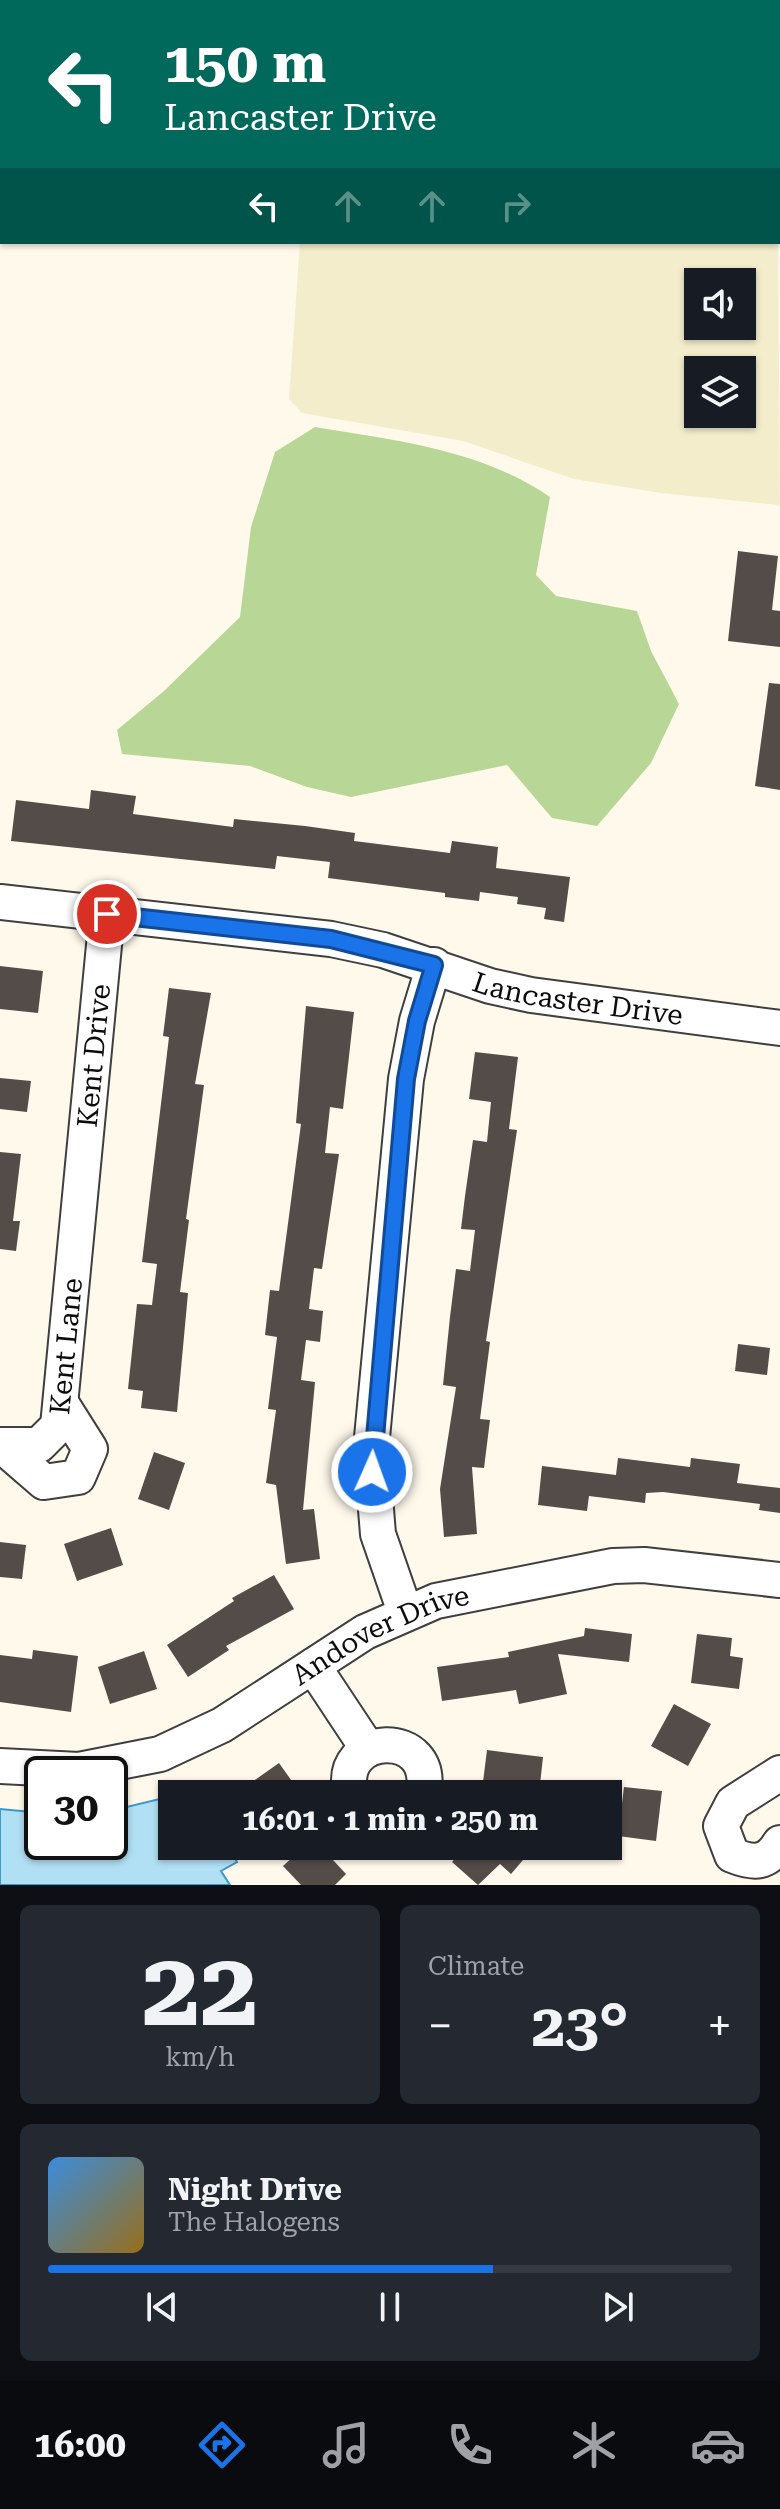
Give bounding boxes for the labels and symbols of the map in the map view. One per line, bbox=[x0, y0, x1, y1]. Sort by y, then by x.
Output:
pin bbox=[73, 880, 141, 948]
street label: Lancaster Drive bbox=[468, 965, 685, 1032]
street label: Kent Drive bbox=[71, 982, 117, 1129]
street label: Kent Lane bbox=[43, 1276, 89, 1416]
position arrow bbox=[330, 1430, 414, 1514]
street label: Andover Drive bbox=[286, 1579, 472, 1692]
speed limit sign: 30 bbox=[24, 1756, 128, 1860]

